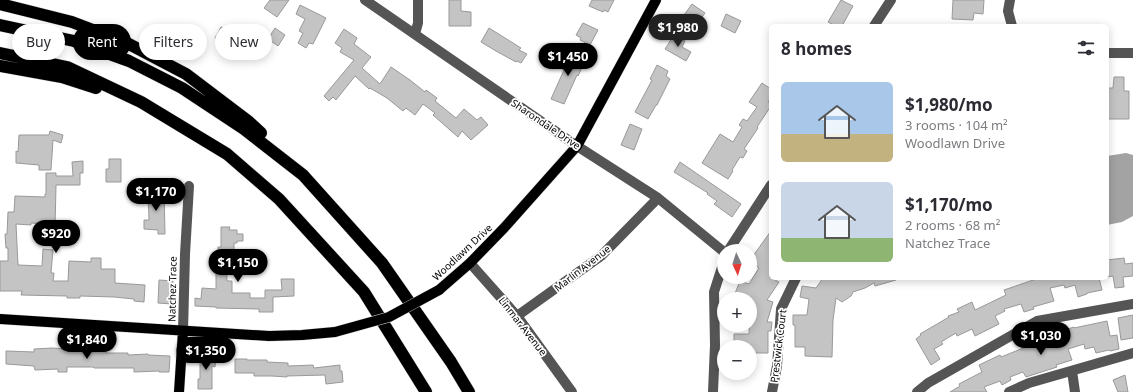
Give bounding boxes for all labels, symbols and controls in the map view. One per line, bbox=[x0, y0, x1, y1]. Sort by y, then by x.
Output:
pin: $1,980 bbox=[645, 14, 711, 48]
text: $1,980 bbox=[658, 18, 698, 36]
chip: Buy bbox=[12, 24, 65, 60]
chip: Rent bbox=[73, 24, 131, 60]
chip: Filters bbox=[139, 24, 207, 60]
chip: New bbox=[215, 24, 272, 60]
text: 8 homes bbox=[781, 37, 852, 60]
icon: filters bbox=[1075, 37, 1097, 59]
pin: $1,450 bbox=[535, 43, 601, 77]
text: $1,450 bbox=[548, 47, 588, 65]
text: $1,980/mo bbox=[905, 93, 993, 116]
street label: Sharondale Drive bbox=[509, 96, 584, 153]
icon: home bbox=[813, 98, 861, 146]
text: 3 rooms · 104 m² bbox=[905, 116, 1008, 134]
text: Woodlawn Drive bbox=[905, 134, 1005, 152]
pin: $1,170 bbox=[123, 178, 189, 212]
text: $1,170 bbox=[136, 182, 176, 200]
text: $1,170/mo bbox=[905, 193, 993, 216]
icon: home bbox=[813, 198, 861, 246]
text: 2 rooms · 68 m² bbox=[905, 216, 1000, 234]
pin: $920 bbox=[32, 220, 80, 254]
street label: Woodlawn Drive bbox=[429, 220, 495, 283]
text: $920 bbox=[41, 224, 71, 242]
text: Natchez Trace bbox=[905, 234, 990, 252]
street label: Marlin Avenue bbox=[551, 241, 613, 294]
north arrow bbox=[717, 244, 757, 284]
map controls bbox=[717, 244, 757, 380]
pin: $1,150 bbox=[205, 249, 271, 283]
text: $1,150 bbox=[218, 253, 258, 271]
street label: Natchez Trace bbox=[164, 256, 180, 322]
button: + bbox=[717, 292, 757, 332]
street label: Linmar Avenue bbox=[496, 294, 551, 358]
street label: Prestwick Court bbox=[767, 308, 789, 383]
pin: $1,030 bbox=[1008, 322, 1074, 356]
pin: $1,840 bbox=[54, 326, 120, 360]
text: $1,030 bbox=[1021, 326, 1061, 344]
text: $1,840 bbox=[67, 330, 107, 348]
pin: $1,350 bbox=[173, 337, 239, 371]
button: − bbox=[717, 340, 757, 380]
text: $1,350 bbox=[186, 341, 226, 359]

